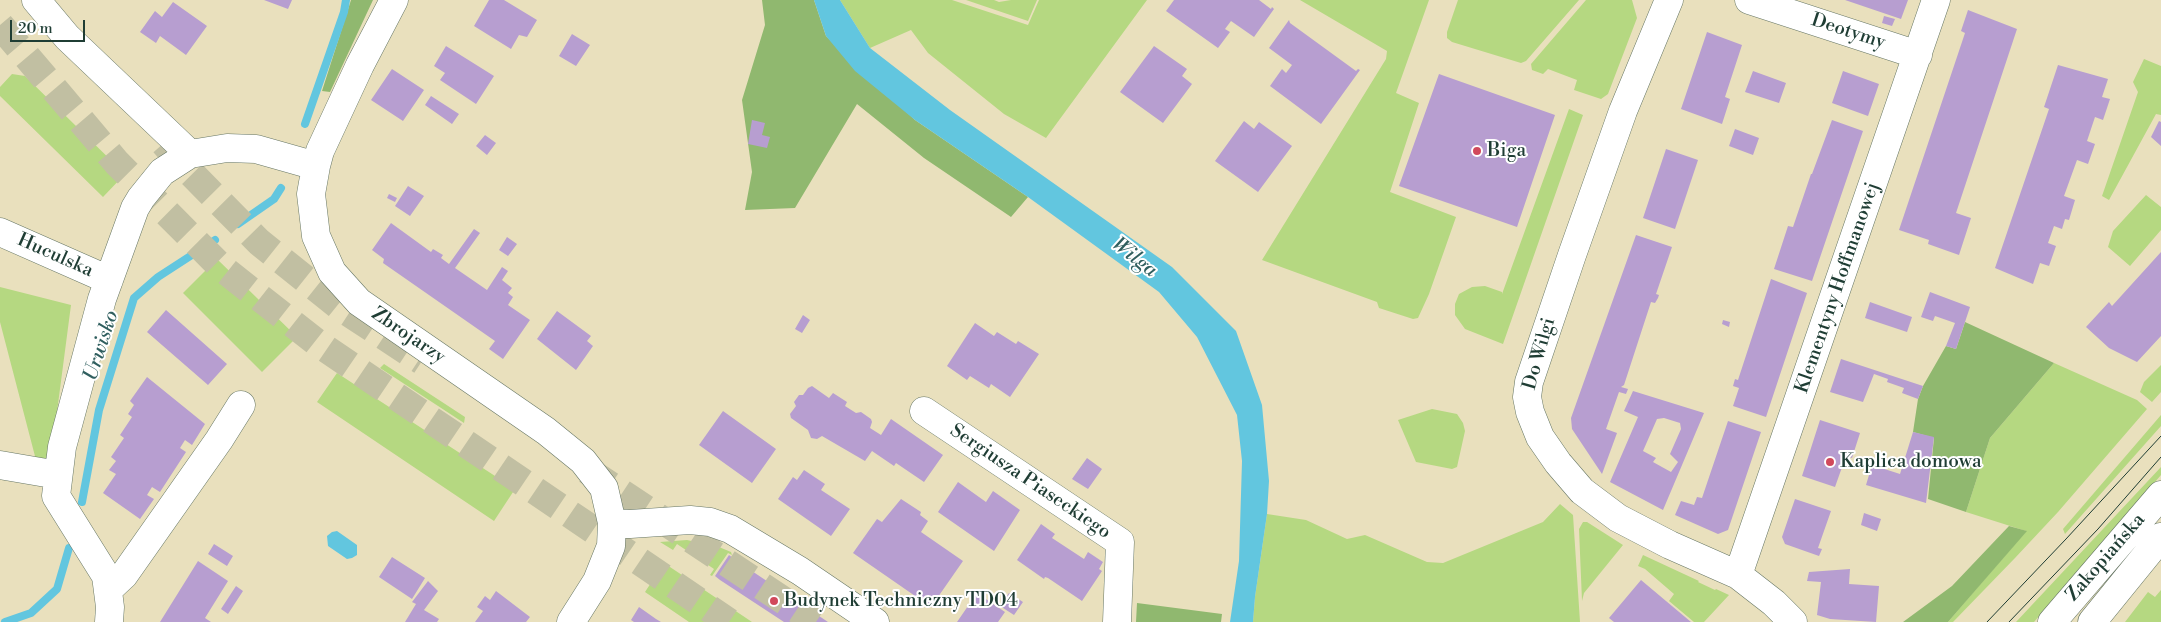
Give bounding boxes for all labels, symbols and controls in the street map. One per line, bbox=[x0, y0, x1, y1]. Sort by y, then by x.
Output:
street label: Deotymy bbox=[1808, 9, 1888, 55]
scale bar bbox=[12, 10, 88, 42]
text: 20 m bbox=[18, 19, 53, 38]
place label: Biga bbox=[1487, 140, 1526, 162]
marker: Biga bbox=[1471, 145, 1483, 157]
street label: Klementyny Hoffmanowej bbox=[1791, 180, 1885, 396]
street label: Huculska bbox=[14, 229, 96, 283]
water label: Wilga bbox=[1107, 233, 1161, 283]
street label: Zbrojarzy bbox=[367, 303, 449, 369]
water label: Urwisko bbox=[79, 308, 125, 384]
street label: Do Wilgi bbox=[1519, 315, 1561, 393]
street label: Sergiusza Piaseckiego bbox=[945, 420, 1115, 544]
place label: Kaplica domowa bbox=[1840, 451, 1982, 473]
marker: Kaplica domowa bbox=[1824, 456, 1836, 468]
street label: Zakopiańska bbox=[2062, 509, 2150, 607]
place label: Budynek Techniczny TD04 bbox=[784, 590, 1018, 612]
marker: Budynek Techniczny TD04 bbox=[768, 595, 780, 607]

